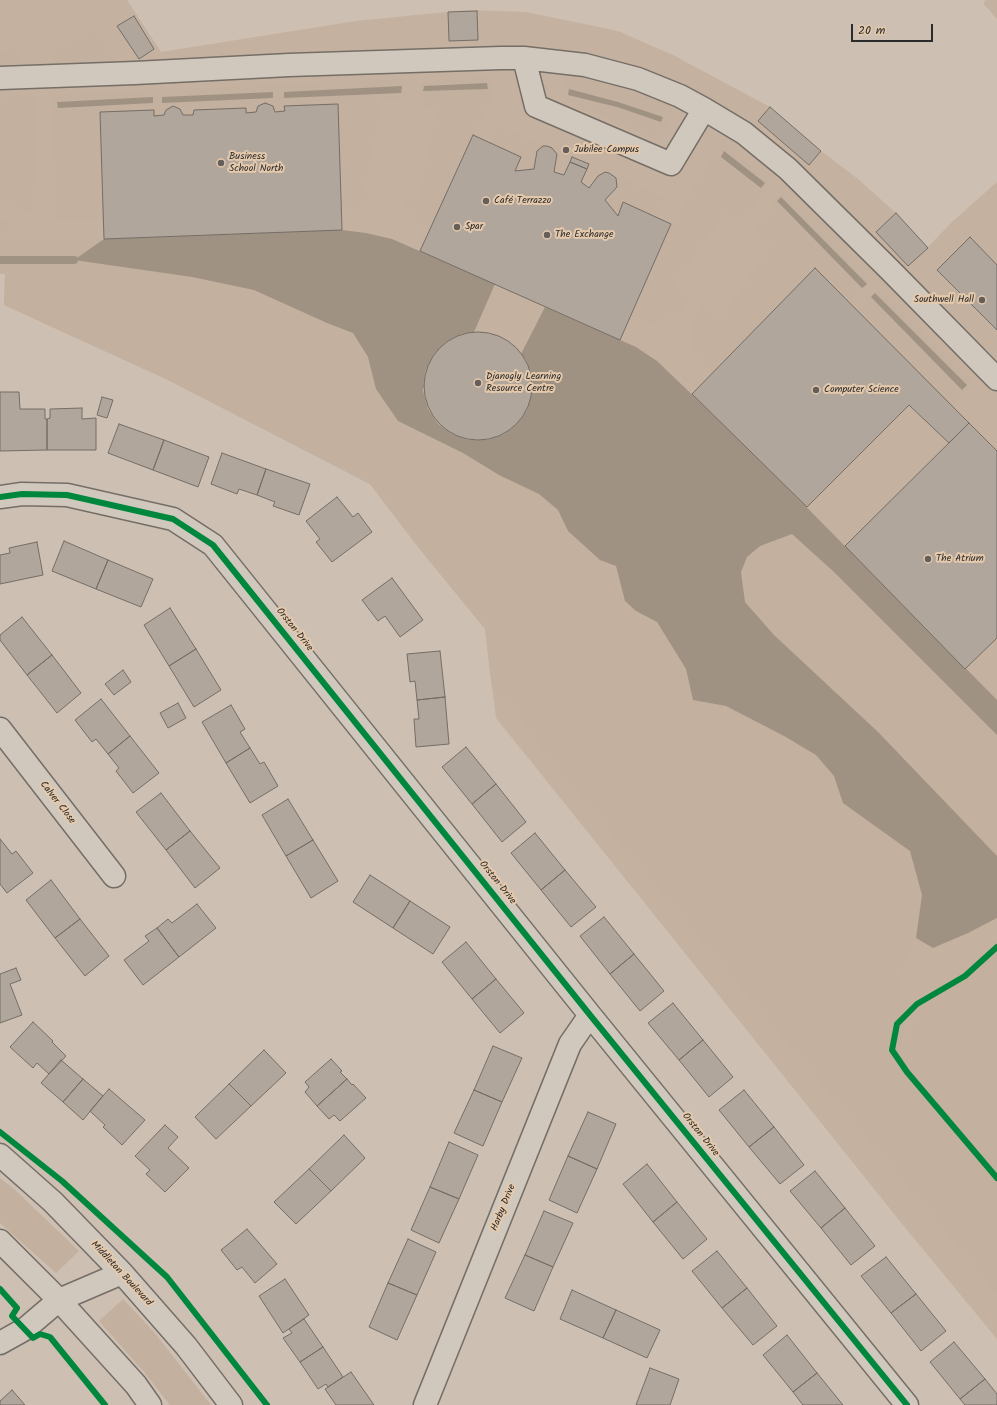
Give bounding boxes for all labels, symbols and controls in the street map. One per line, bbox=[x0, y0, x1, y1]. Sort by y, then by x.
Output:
scale bar bbox=[853, 16, 935, 42]
text: 20 m bbox=[858, 21, 885, 40]
place label: Jubilee Campus bbox=[574, 144, 639, 156]
marker: Jubilee Campus bbox=[561, 145, 571, 155]
place label: Business School North bbox=[229, 151, 283, 174]
marker: Business School North bbox=[216, 158, 226, 168]
place label: Café Terrazzo bbox=[494, 195, 551, 207]
marker: Café Terrazzo bbox=[481, 196, 491, 206]
place label: Spar bbox=[465, 221, 483, 233]
marker: Spar bbox=[452, 222, 462, 232]
place label: The Exchange bbox=[555, 229, 613, 241]
marker: The Exchange bbox=[542, 230, 552, 240]
place label: Southwell Hall bbox=[914, 294, 974, 306]
marker: Southwell Hall bbox=[977, 295, 987, 305]
place label: Djanogly Learning Resource Centre bbox=[486, 371, 561, 394]
marker: Djanogly Learning Resource Centre bbox=[473, 378, 483, 388]
place label: Computer Science bbox=[824, 384, 899, 396]
marker: Computer Science bbox=[811, 385, 821, 395]
place label: The Atrium bbox=[936, 553, 984, 565]
marker: The Atrium bbox=[923, 554, 933, 564]
street label: Orston Drive bbox=[273, 606, 315, 654]
street label: Calver Close bbox=[37, 779, 77, 827]
street label: Orston Drive bbox=[476, 859, 518, 907]
street label: Orston Drive bbox=[679, 1111, 721, 1159]
street label: Harby Drive bbox=[489, 1183, 519, 1233]
street label: Middleton Boulevard bbox=[88, 1239, 154, 1309]

